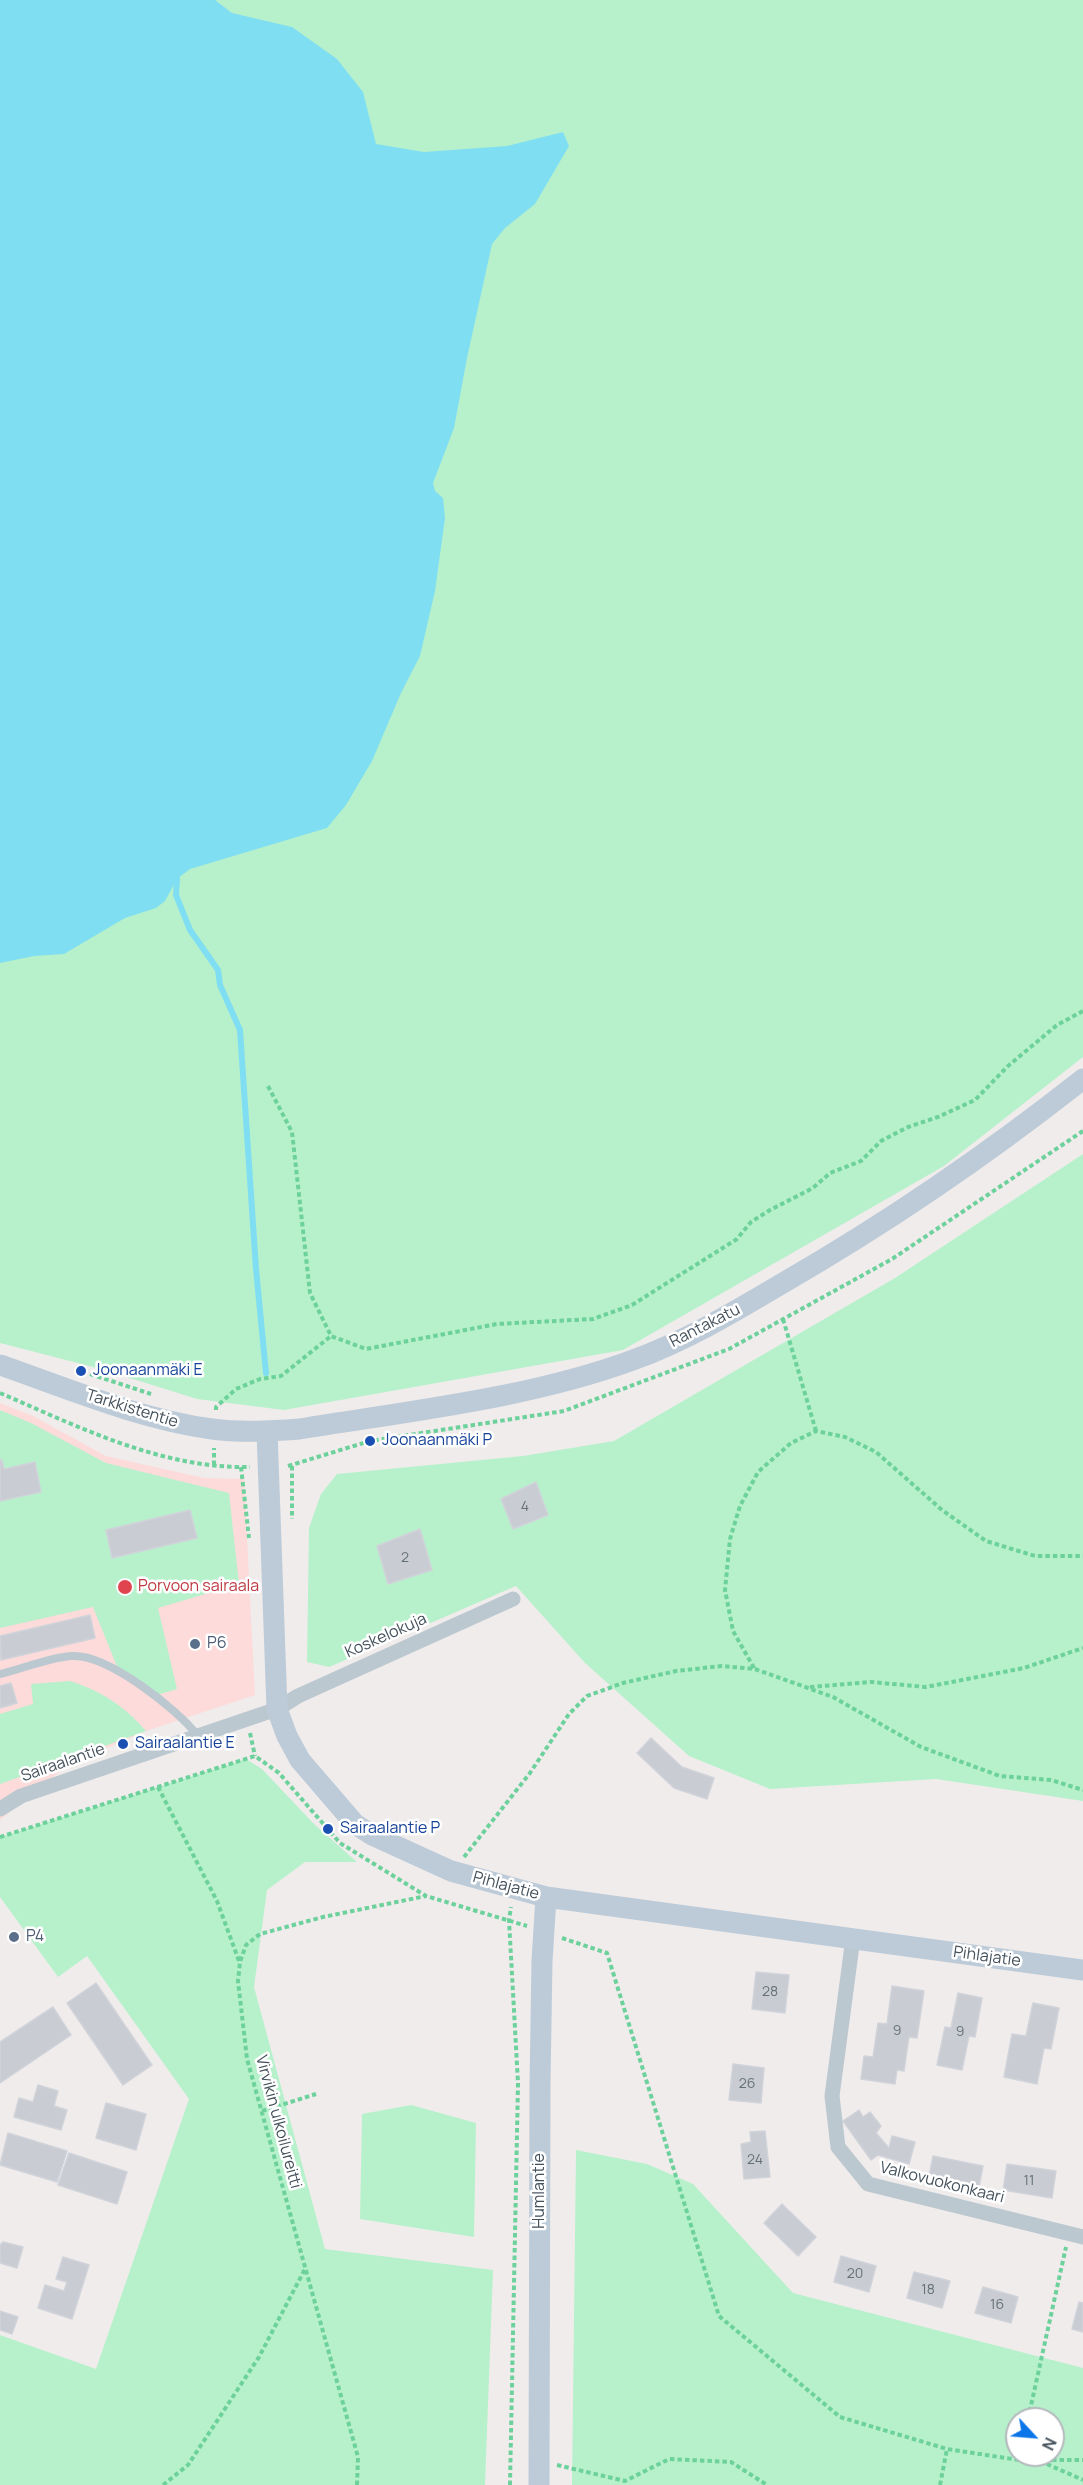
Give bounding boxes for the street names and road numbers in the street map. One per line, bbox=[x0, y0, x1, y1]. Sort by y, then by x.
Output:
street label: Rantakatu bbox=[667, 1300, 743, 1352]
street label: Tarkkistentie bbox=[84, 1386, 180, 1432]
street label: Koskelokuja bbox=[342, 1609, 430, 1663]
street label: Sairaalantie bbox=[19, 1740, 107, 1786]
street label: Pihlajatie bbox=[471, 1868, 541, 1904]
street label: Pihlajatie bbox=[952, 1943, 1022, 1971]
street label: Virvikin ulkoilureitti bbox=[251, 2053, 305, 2191]
street label: Humlantie bbox=[530, 2153, 550, 2229]
street label: Valkovuokonkaari bbox=[878, 2158, 1006, 2208]

